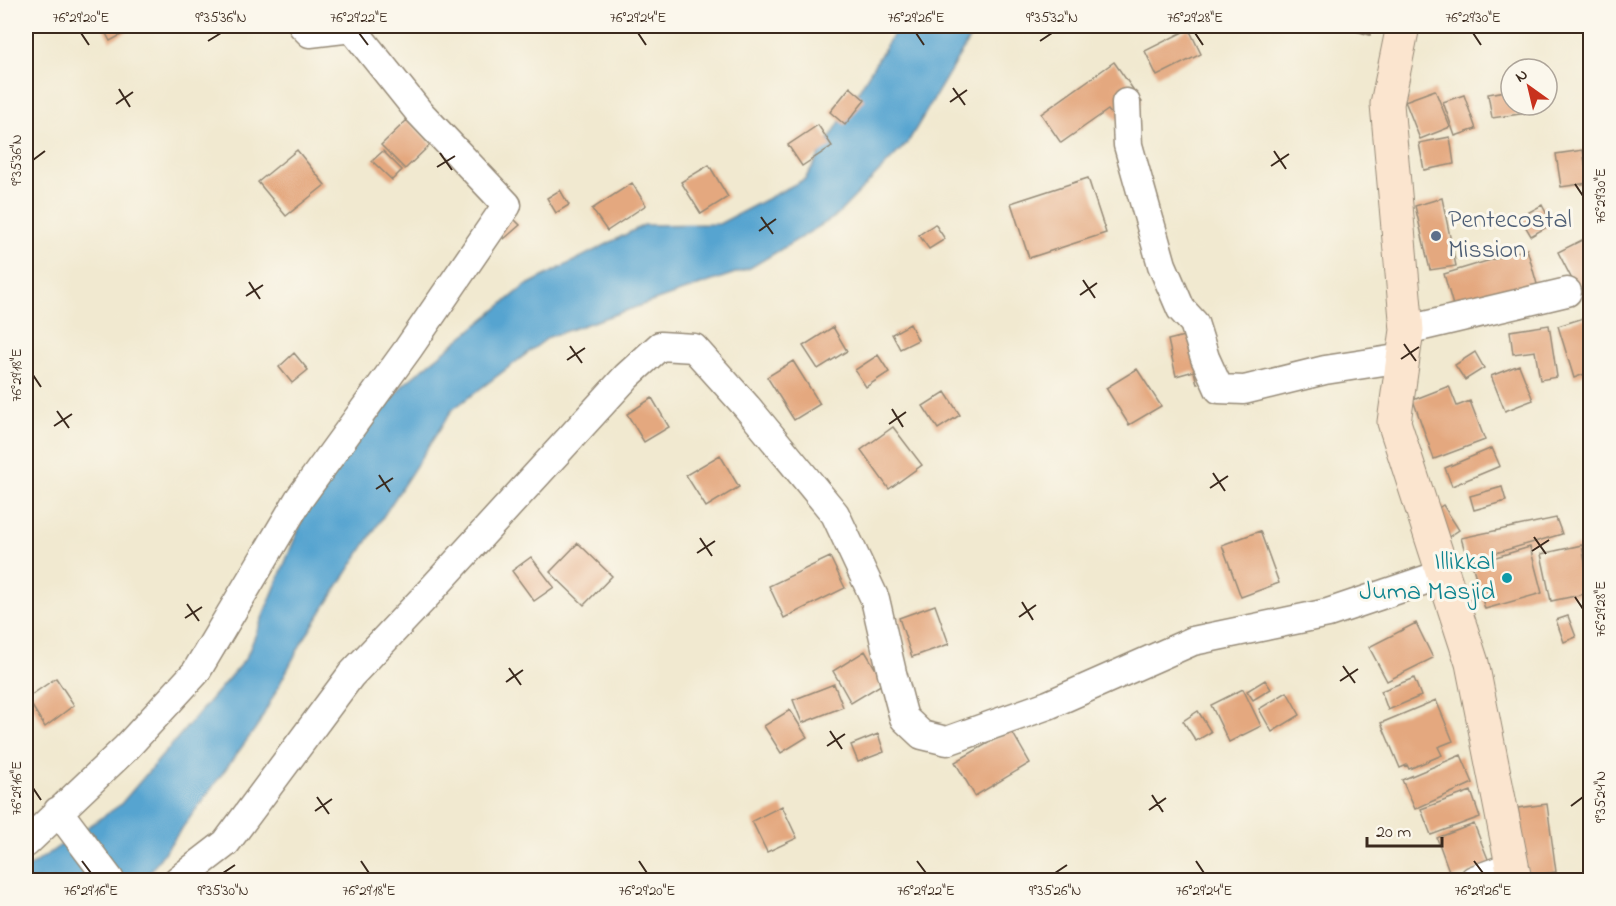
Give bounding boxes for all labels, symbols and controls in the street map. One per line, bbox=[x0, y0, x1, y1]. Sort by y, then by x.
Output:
text: 76°29'20"E bbox=[53, 7, 109, 29]
text: 9°35'36"N bbox=[195, 7, 247, 29]
text: 76°29'22"E bbox=[330, 7, 388, 29]
text: 76°29'24"E bbox=[610, 7, 666, 29]
text: 76°29'26"E bbox=[887, 7, 945, 29]
text: 9°35'32"N bbox=[1026, 7, 1078, 29]
text: 76°29'28"E bbox=[1167, 7, 1223, 29]
text: 76°29'30"E bbox=[1445, 7, 1501, 29]
north arrow bbox=[1499, 57, 1559, 117]
text: N bbox=[1511, 63, 1533, 89]
text: 9°35'36"N bbox=[6, 134, 28, 186]
text: 76°29'30"E bbox=[1590, 168, 1612, 224]
place label: Pentecostal Mission bbox=[1448, 202, 1572, 270]
marker: Pentecostal Mission bbox=[1429, 229, 1443, 243]
text: 76°29'18"E bbox=[6, 348, 28, 402]
place label: Illikkal Juma Masjid bbox=[1359, 544, 1495, 612]
marker: Illikkal Juma Masjid bbox=[1500, 571, 1514, 585]
text: 76°29'28"E bbox=[1590, 581, 1612, 637]
text: 76°29'16"E bbox=[6, 761, 28, 815]
text: 9°35'24"N bbox=[1590, 771, 1612, 823]
scale bar bbox=[1367, 810, 1442, 848]
text: 20 m bbox=[1376, 820, 1411, 846]
text: 76°29'16"E bbox=[64, 880, 118, 902]
text: 9°35'30"N bbox=[197, 880, 249, 902]
text: 76°29'18"E bbox=[342, 880, 396, 902]
text: 76°29'20"E bbox=[619, 880, 675, 902]
text: 76°29'22"E bbox=[897, 880, 955, 902]
text: 9°35'26"N bbox=[1029, 880, 1081, 902]
text: 76°29'24"E bbox=[1176, 880, 1232, 902]
text: 76°29'26"E bbox=[1454, 880, 1512, 902]

